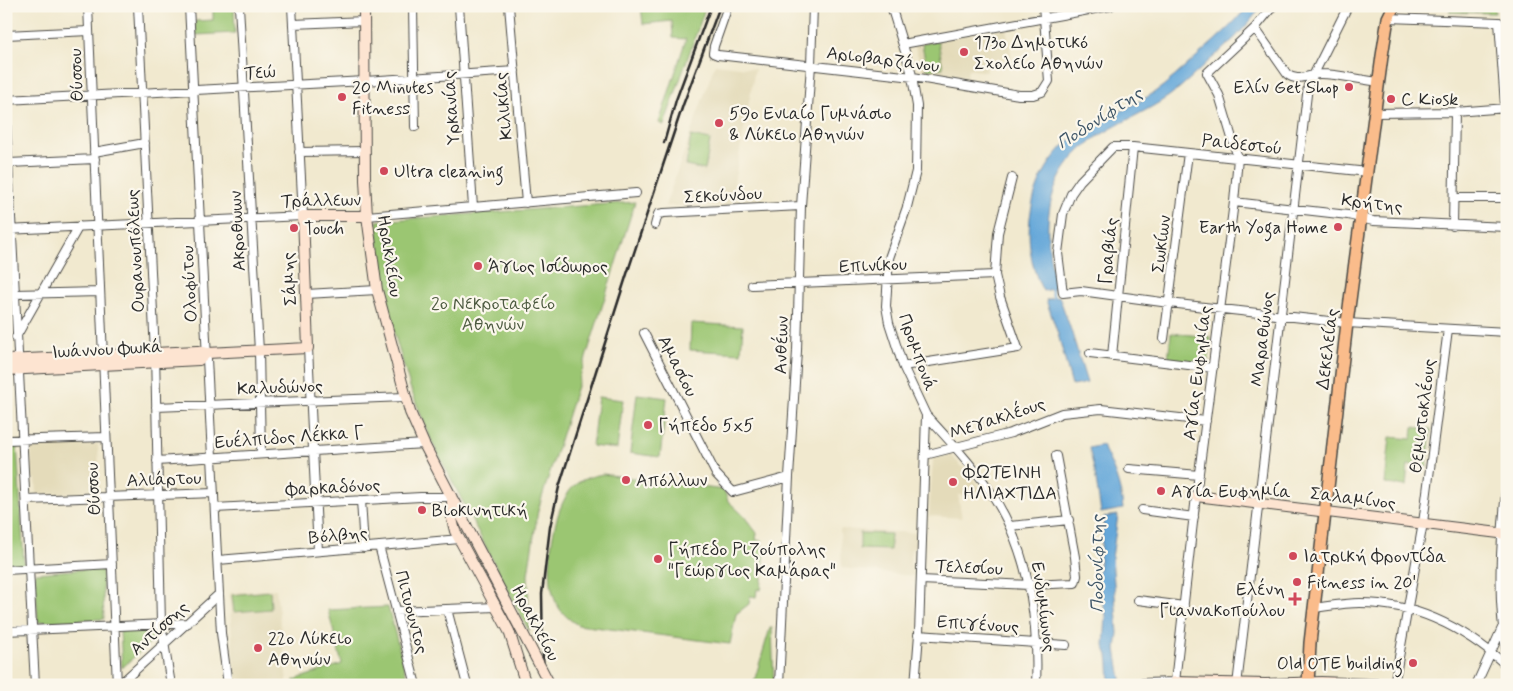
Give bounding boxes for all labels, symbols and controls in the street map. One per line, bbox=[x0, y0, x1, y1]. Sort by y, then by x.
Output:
place label: 173ο Δημοτικό Σχολείο Αθηνών bbox=[974, 31, 1103, 76]
street label: Αριοβαρζάνου bbox=[825, 41, 941, 79]
marker: 173ο Δημοτικό Σχολείο Αθηνών bbox=[958, 46, 970, 58]
street label: Θύσσου bbox=[64, 48, 90, 102]
street label: Τεώ bbox=[244, 60, 276, 86]
street label: Υρκανίας bbox=[437, 70, 467, 146]
street label: Κιλικίας bbox=[489, 71, 519, 141]
place label: 20 Μinutes Fitness bbox=[352, 76, 434, 121]
place label: Ελίν Get Shop bbox=[1234, 76, 1339, 100]
water label: Ποδονίφτης bbox=[1052, 80, 1149, 155]
marker: Ελίν Get Shop bbox=[1343, 81, 1355, 93]
place label: C Kiosk bbox=[1401, 88, 1458, 112]
marker: 20 Μinutes Fitness bbox=[336, 91, 348, 103]
marker: C Kiosk bbox=[1385, 93, 1397, 105]
place label: 59ο Ενιαίο Γυμνάσιο & Λύκειο Αθηνών bbox=[729, 102, 892, 147]
marker: 59ο Ενιαίο Γυμνάσιο & Λύκειο Αθηνών bbox=[713, 117, 725, 129]
street label: Ραιδεστού bbox=[1200, 129, 1283, 161]
place label: Ultra cleaning bbox=[394, 160, 504, 186]
marker: Ultra cleaning bbox=[378, 165, 390, 177]
street label: Σεκούνδου bbox=[683, 182, 763, 210]
street label: Ουρανουπόλεως bbox=[121, 188, 151, 313]
street label: Τράλλεων bbox=[281, 188, 361, 214]
street label: Κρήτης bbox=[1340, 188, 1404, 220]
street label: Ακροθωων bbox=[224, 190, 252, 272]
street label: Ηρακλείου bbox=[371, 213, 407, 299]
street label: Σωκίων bbox=[1147, 214, 1177, 274]
street label: Γραβιάς bbox=[1094, 216, 1124, 286]
place label: Earth Yoga Home bbox=[1199, 216, 1328, 242]
place label: Touch bbox=[304, 217, 344, 241]
marker: Earth Yoga Home bbox=[1332, 221, 1344, 233]
marker: Touch bbox=[288, 222, 300, 234]
street label: Ολοφύτου bbox=[176, 245, 204, 323]
street label: Σάμης bbox=[277, 251, 303, 306]
street label: Επινίκου bbox=[839, 253, 907, 279]
place label: Άγιος Ισίδωρος bbox=[488, 255, 608, 279]
marker: Άγιος Ισίδωρος bbox=[472, 260, 484, 272]
street label: Μαραθώνος bbox=[1245, 290, 1281, 388]
park label: 2ο Νεκροταφείο Αθηνών bbox=[431, 292, 555, 337]
street label: Αγίας Ευφημίας bbox=[1178, 304, 1218, 442]
street label: Δεκελείας bbox=[1311, 307, 1345, 391]
street label: Προμπονά bbox=[892, 310, 942, 394]
street label: Ανθέων bbox=[768, 315, 795, 375]
street label: Αμασίου bbox=[651, 332, 703, 401]
street label: Ιωάννου Φωκά bbox=[51, 335, 163, 365]
street label: Θεμιστοκλέους bbox=[1403, 357, 1442, 475]
street label: Καλυδώνος bbox=[237, 375, 324, 401]
street label: Μεγακλέους bbox=[946, 391, 1049, 446]
place label: Γήπεδο 5x5 bbox=[658, 414, 754, 438]
marker: Γήπεδο 5x5 bbox=[642, 419, 654, 431]
street label: Ευέλπιδος Λέκκα Γ bbox=[214, 420, 364, 455]
place label: ΦΩΤΕΙΝΗ ΗΛΙΑΧΤΙΔΑ bbox=[962, 461, 1057, 506]
street label: Θύσσου bbox=[81, 462, 107, 516]
street label: Αλιάρτου bbox=[126, 467, 202, 493]
place label: Απόλλων bbox=[636, 469, 707, 493]
street label: Φαρκαδόνος bbox=[284, 474, 381, 503]
marker: Απόλλων bbox=[620, 474, 632, 486]
marker: ΦΩΤΕΙΝΗ ΗΛΙΑΧΤΙΔΑ bbox=[947, 476, 959, 488]
place label: Αγία Ευφημία bbox=[1171, 480, 1291, 504]
street label: Σαλαμίνος bbox=[1309, 482, 1397, 516]
marker: Αγία Ευφημία bbox=[1155, 485, 1167, 497]
place label: Βιοκινητική bbox=[432, 499, 528, 523]
marker: Βιοκινητική bbox=[416, 504, 428, 516]
water label: Ποδονίφτης bbox=[1085, 514, 1110, 613]
street label: Βόλβης bbox=[308, 521, 369, 551]
place label: Γήπεδο Ριζούπολης "Γεώργιος Καμάρας" bbox=[668, 538, 836, 583]
place label: Ιατρική Φροντίδα bbox=[1303, 545, 1447, 569]
marker: Ιατρική Φροντίδα bbox=[1287, 550, 1299, 562]
marker: Γήπεδο Ριζούπολης "Γεώργιος Καμάρας" bbox=[652, 553, 664, 565]
street label: Τελεσίου bbox=[934, 554, 1004, 582]
street label: Ενδυμίωνος bbox=[1025, 561, 1061, 654]
street label: Πιτυουντος bbox=[388, 568, 434, 657]
place label: Fitness in 20' bbox=[1307, 571, 1416, 595]
marker: Fitness in 20' bbox=[1291, 576, 1303, 588]
place label: Ελένη Γιαννακοπούλου bbox=[1159, 577, 1285, 623]
street label: Ηρακλείου bbox=[505, 581, 565, 666]
marker: Ελένη Γιαννακοπούλου bbox=[1289, 593, 1301, 605]
street label: Αντίσσης bbox=[125, 596, 194, 662]
street label: Επιγένους bbox=[936, 609, 1020, 640]
place label: 22ο Λύκειο Αθηνών bbox=[268, 627, 352, 672]
marker: 22ο Λύκειο Αθηνών bbox=[252, 642, 264, 654]
place label: Old OTE building bbox=[1277, 652, 1403, 678]
marker: Old OTE building bbox=[1407, 657, 1419, 669]

